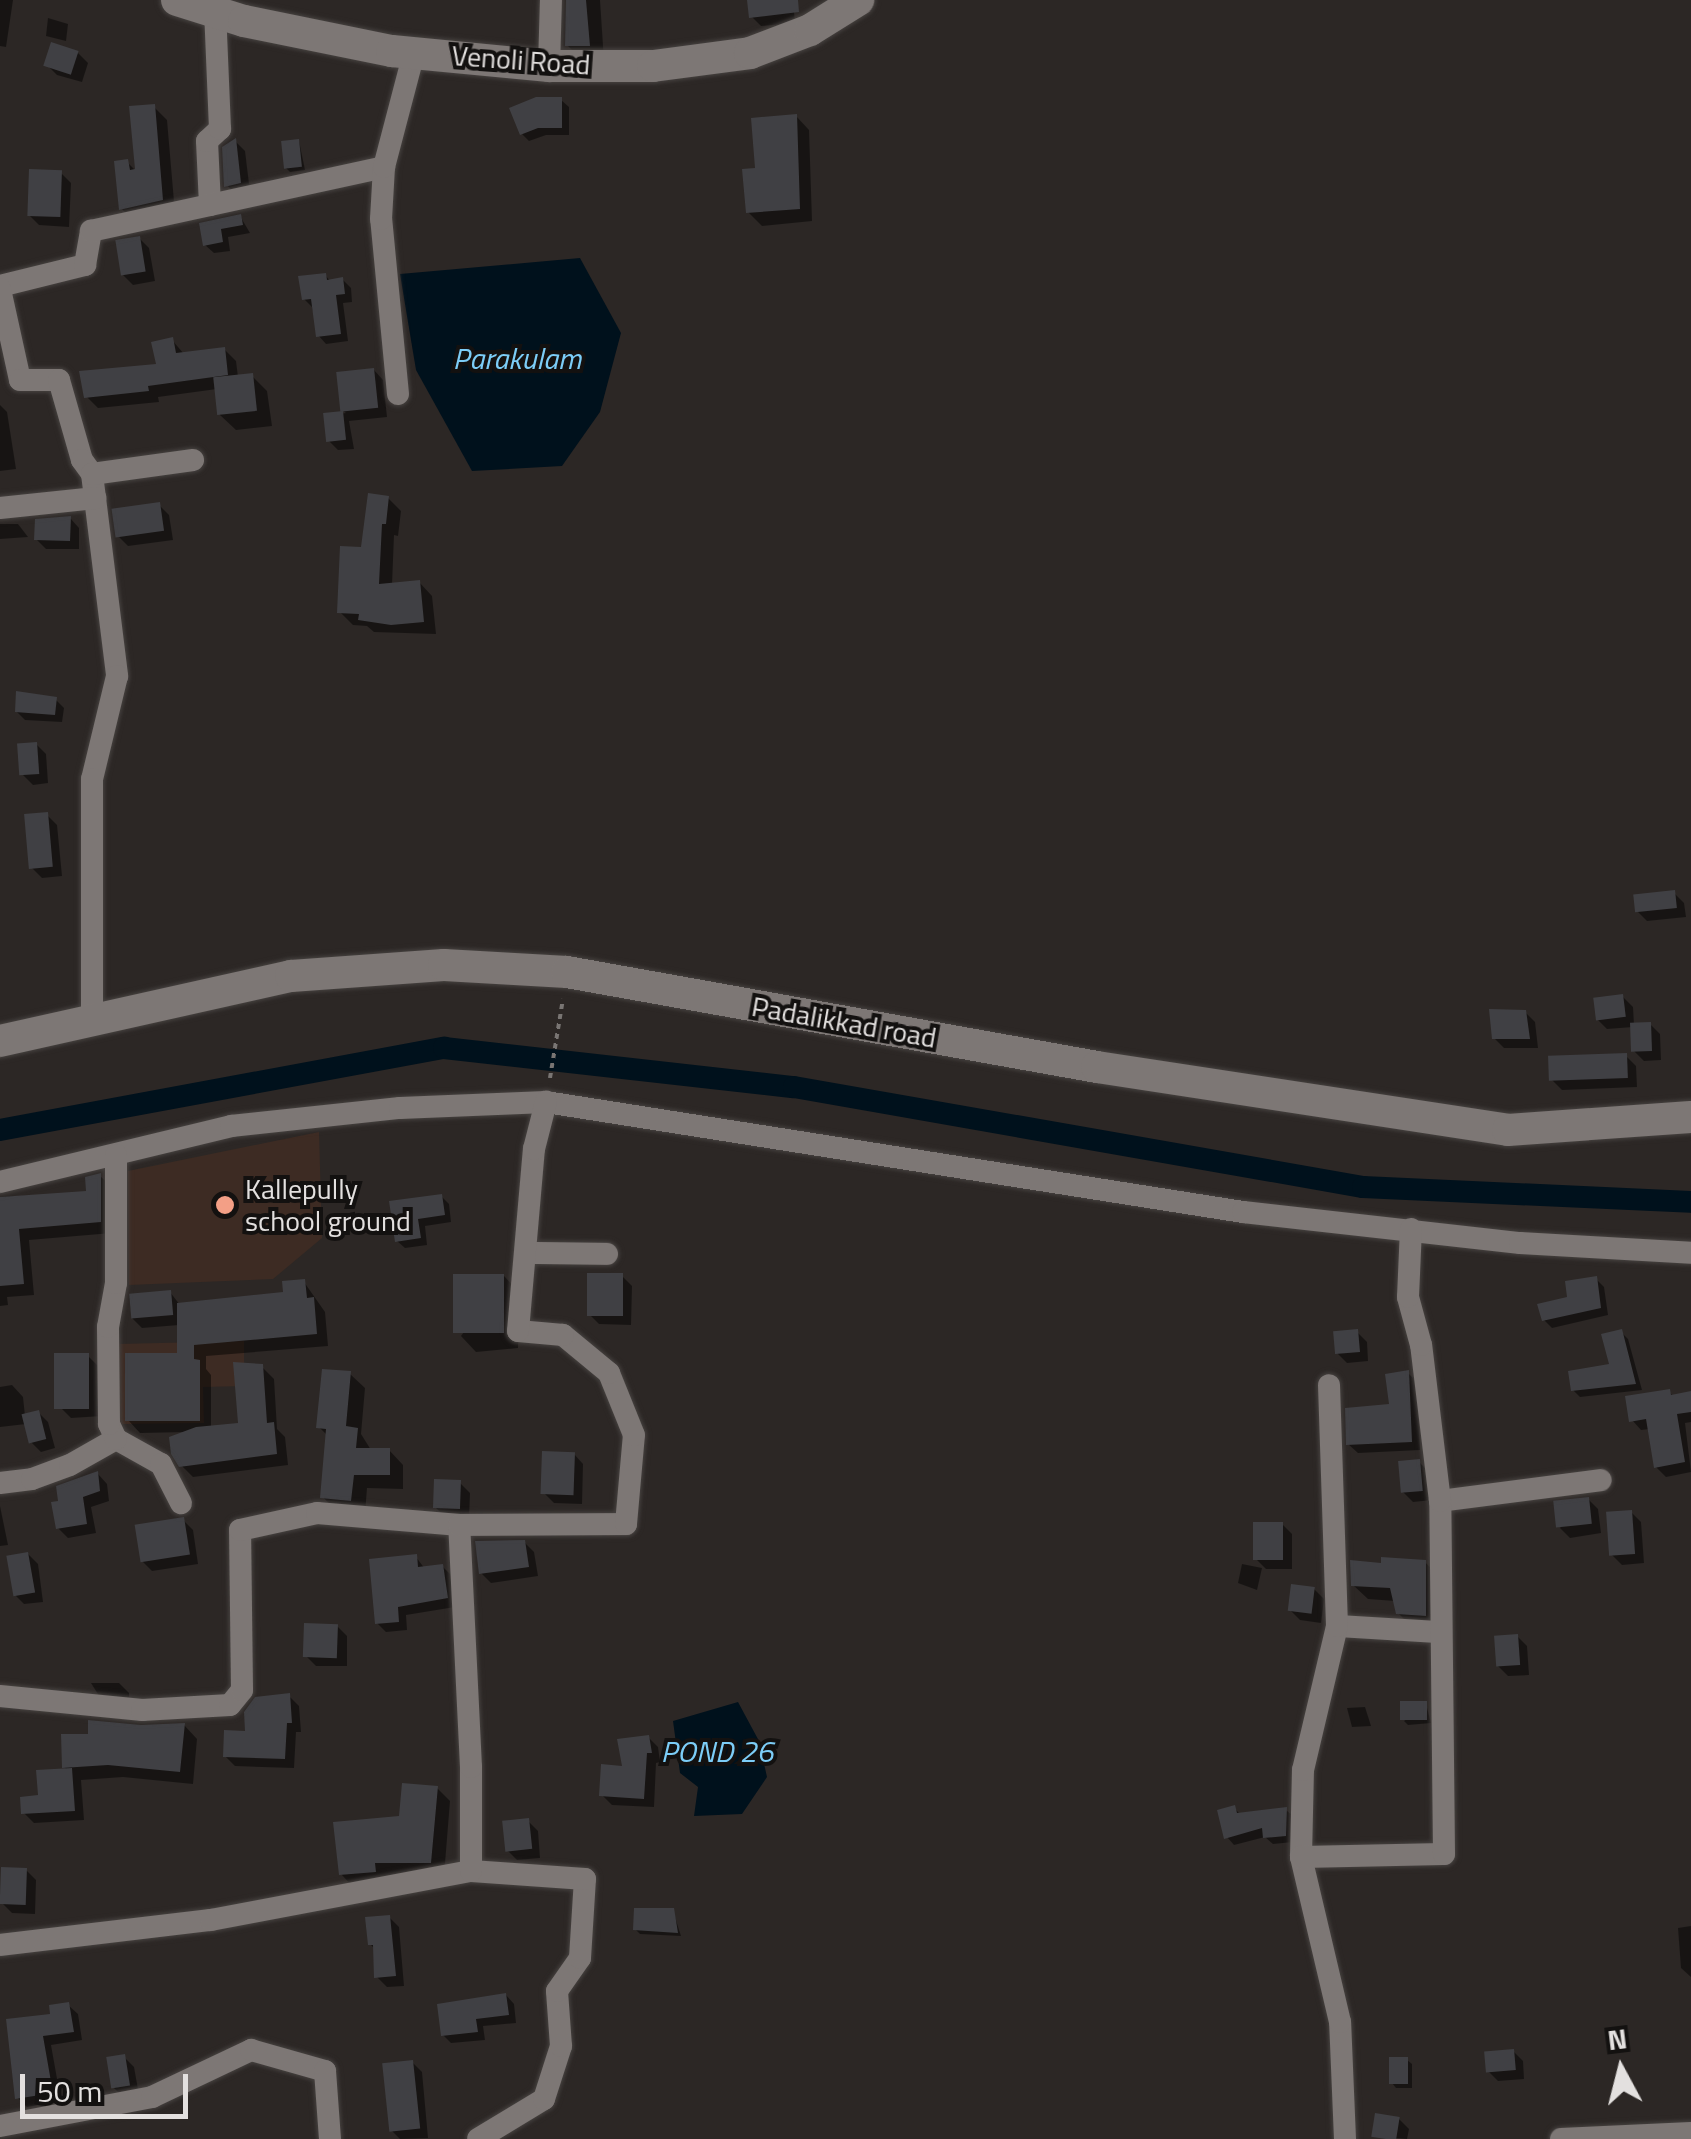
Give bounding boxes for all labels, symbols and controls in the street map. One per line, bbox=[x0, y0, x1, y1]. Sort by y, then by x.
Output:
street label: Venoli Road bbox=[451, 38, 591, 82]
water label: Parakulam bbox=[453, 340, 581, 376]
street label: Padalikkad road bbox=[749, 989, 939, 1055]
place label: Kallepully school ground bbox=[245, 1172, 411, 1238]
marker: Kallepully school ground bbox=[214, 1194, 236, 1216]
water label: POND 26 bbox=[661, 1733, 773, 1769]
text: N bbox=[1605, 2016, 1630, 2061]
north arrow bbox=[1571, 2019, 1671, 2119]
scale bar bbox=[25, 2054, 192, 2116]
text: 50 m bbox=[37, 2068, 102, 2114]

